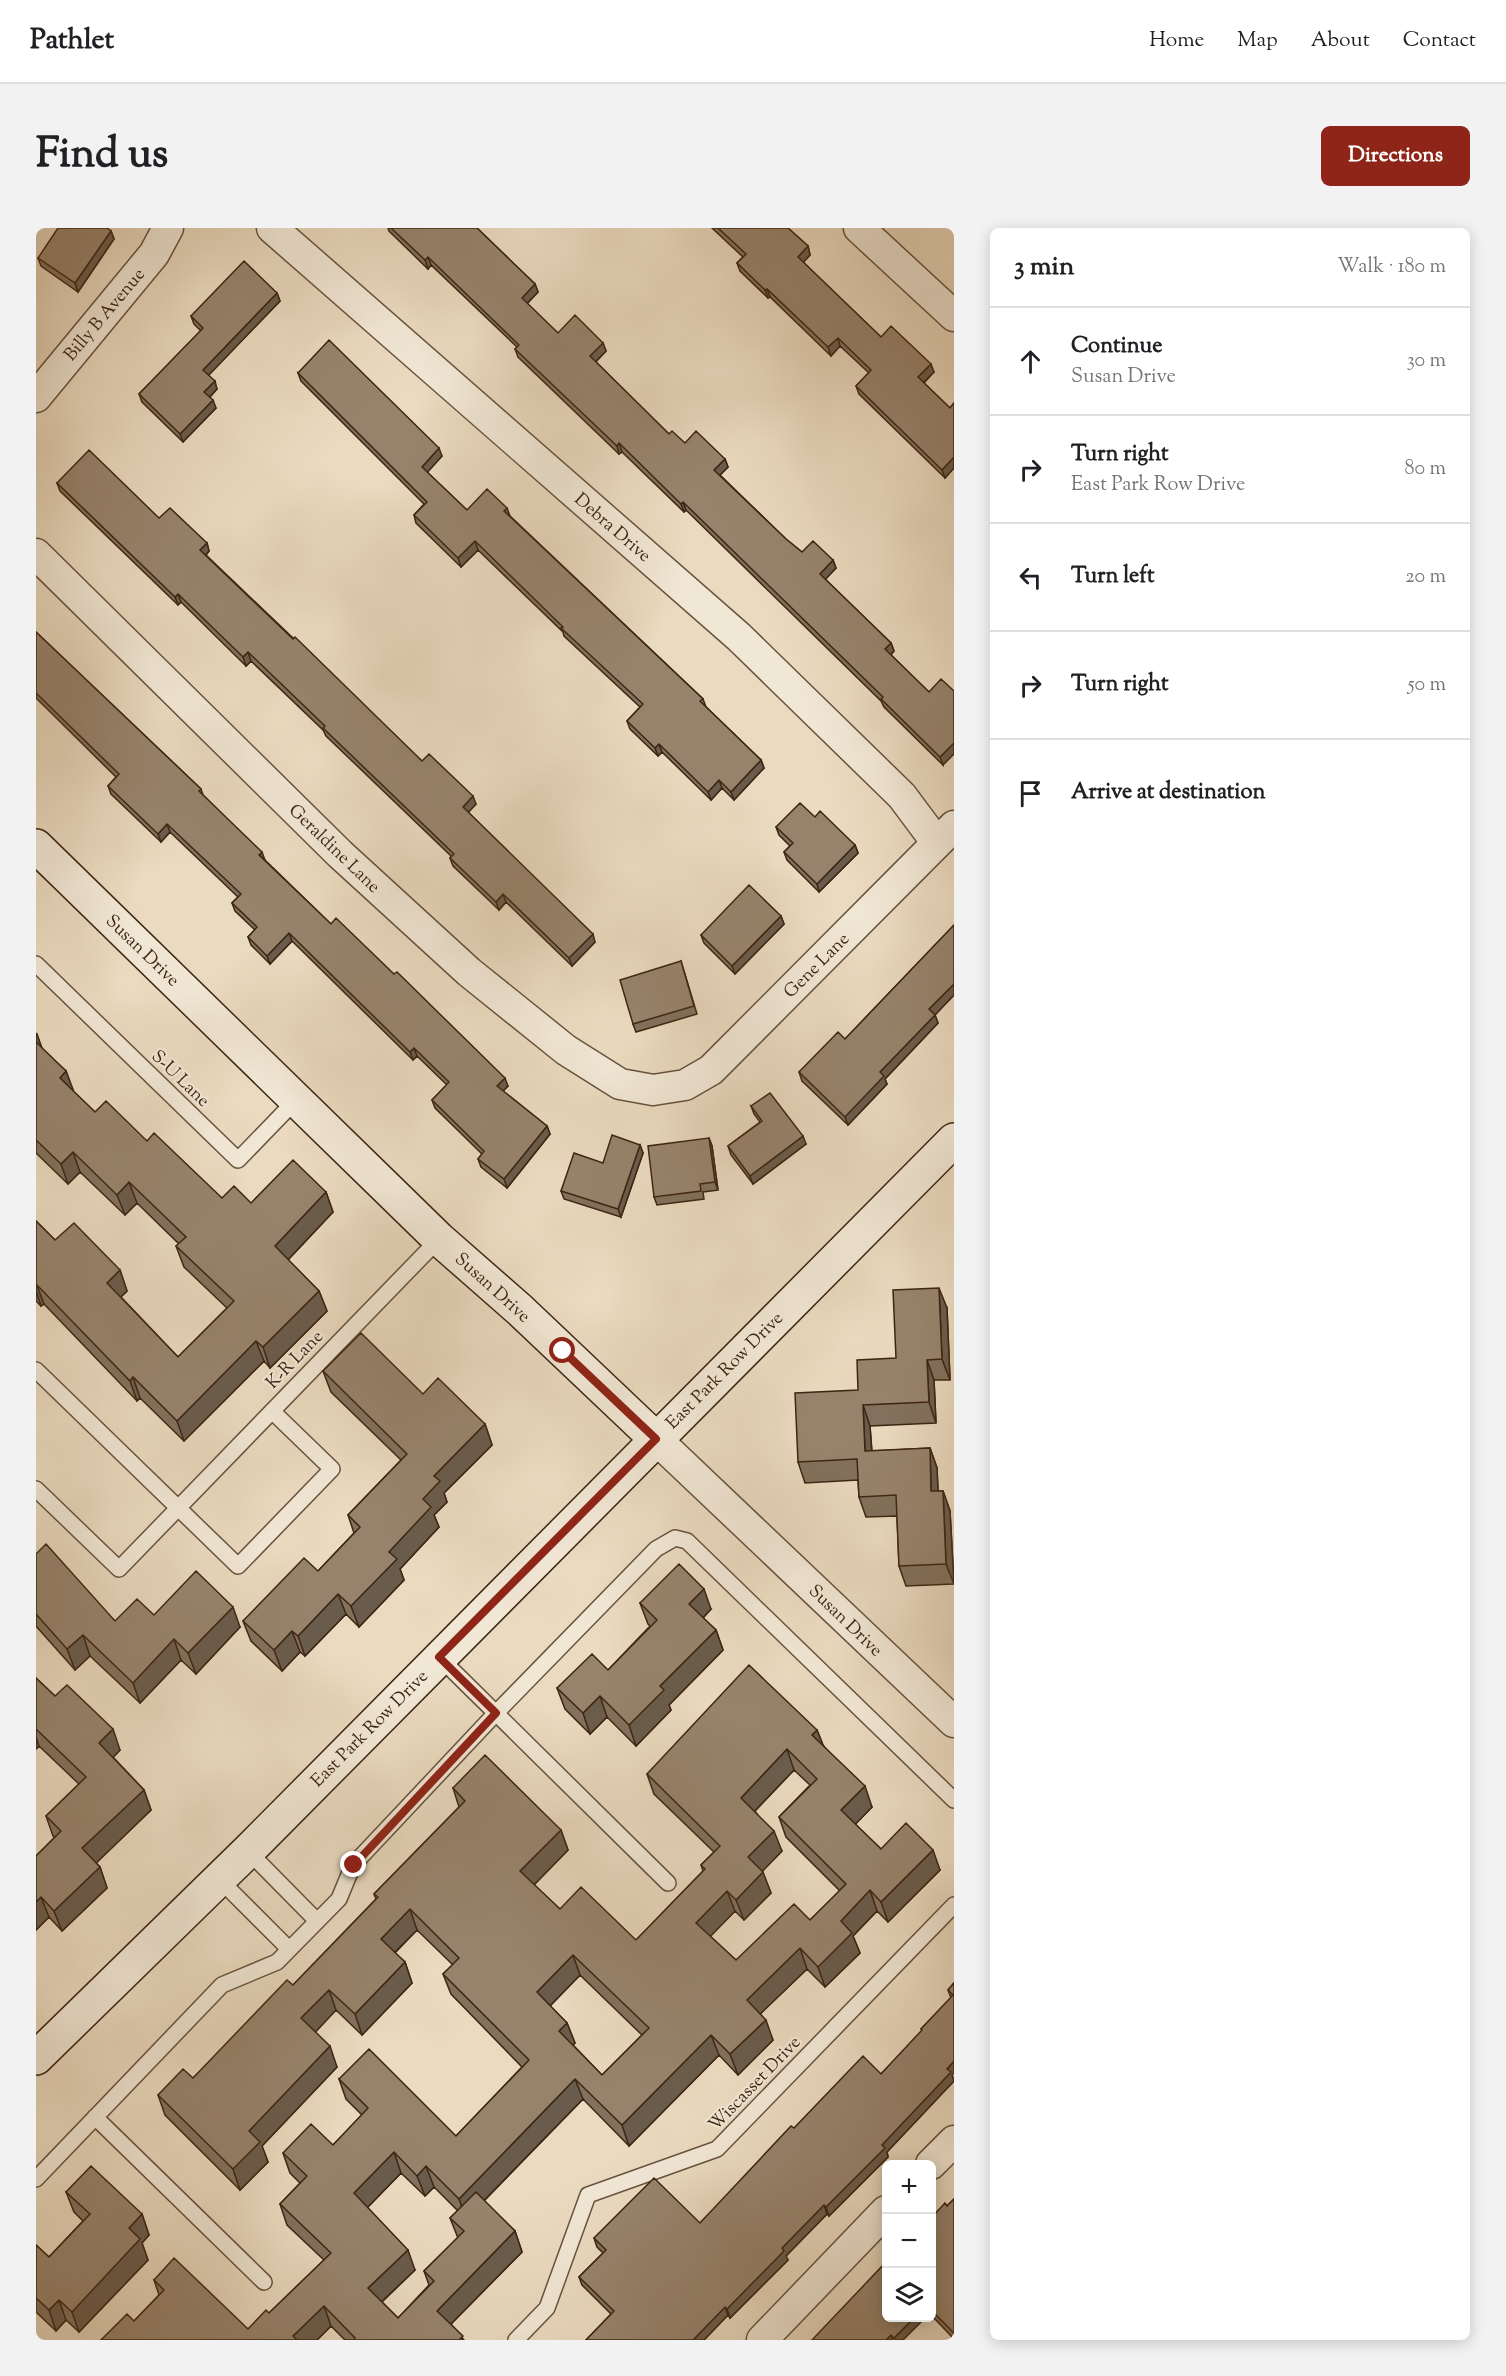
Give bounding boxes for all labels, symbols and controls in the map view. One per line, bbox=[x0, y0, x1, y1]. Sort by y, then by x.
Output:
text: Pathlet bbox=[30, 21, 114, 61]
text: Home bbox=[1149, 26, 1204, 56]
text: Map bbox=[1237, 26, 1278, 56]
text: About bbox=[1311, 26, 1370, 56]
text: Contact bbox=[1403, 26, 1476, 56]
text: Find us bbox=[36, 126, 168, 186]
button: Directions bbox=[1321, 126, 1470, 186]
text: 3 min bbox=[1014, 249, 1074, 286]
text: Walk · 180 m bbox=[1337, 253, 1446, 282]
street label: Billy B Avenue bbox=[59, 263, 152, 367]
text: Continue bbox=[1071, 331, 1162, 363]
icon: ahead bbox=[1014, 345, 1047, 378]
text: 30 m bbox=[1407, 347, 1446, 376]
text: Susan Drive bbox=[1071, 363, 1176, 392]
text: Turn right bbox=[1071, 439, 1168, 471]
icon: right bbox=[1014, 453, 1047, 486]
text: 80 m bbox=[1405, 455, 1446, 484]
text: East Park Row Drive bbox=[1071, 471, 1245, 500]
street label: Debra Drive bbox=[567, 488, 656, 569]
icon: left bbox=[1014, 561, 1047, 594]
text: Turn left bbox=[1071, 561, 1154, 593]
text: 20 m bbox=[1405, 563, 1446, 592]
icon: right bbox=[1014, 669, 1047, 702]
text: Turn right bbox=[1071, 669, 1168, 701]
text: 50 m bbox=[1408, 671, 1446, 700]
icon: arrive bbox=[1014, 777, 1047, 810]
text: Arrive at destination bbox=[1071, 777, 1266, 809]
street label: Geraldine Lane bbox=[282, 799, 385, 900]
street label: Susan Drive bbox=[99, 909, 185, 994]
street label: Gene Lane bbox=[779, 928, 856, 1005]
street label: S-U Lane bbox=[144, 1045, 215, 1114]
street label: Susan Drive bbox=[448, 1247, 535, 1330]
street label: East Park Row Drive bbox=[661, 1307, 790, 1436]
street label: K-R Lane bbox=[261, 1325, 330, 1396]
route start bbox=[549, 1337, 575, 1363]
street label: Susan Drive bbox=[802, 1579, 888, 1664]
street label: East Park Row Drive bbox=[306, 1665, 435, 1794]
route end bbox=[340, 1851, 366, 1877]
street label: Wiscasset Drive bbox=[703, 2031, 808, 2138]
map controls bbox=[882, 2160, 936, 2322]
button: + bbox=[882, 2160, 936, 2214]
button: − bbox=[882, 2214, 936, 2268]
button: layers bbox=[882, 2268, 936, 2322]

